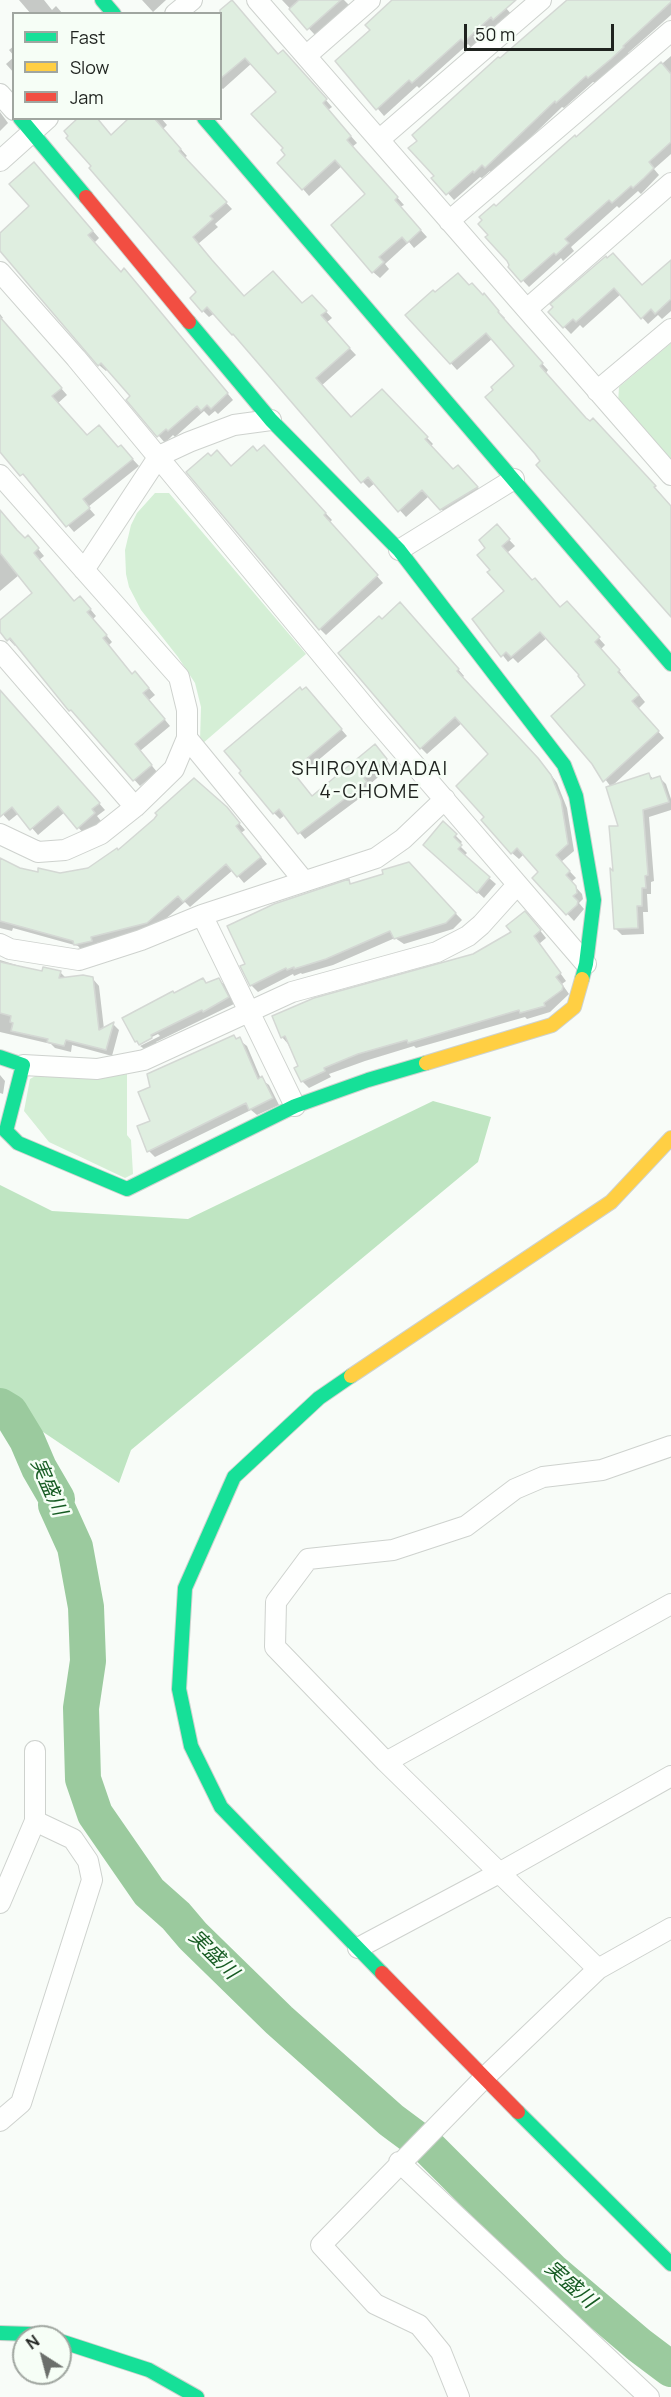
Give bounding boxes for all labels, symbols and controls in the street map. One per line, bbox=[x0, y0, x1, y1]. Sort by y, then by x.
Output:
legend bbox=[12, 12, 222, 120]
scale bar bbox=[467, 12, 617, 50]
text: 50 m bbox=[475, 22, 515, 46]
text: Fast bbox=[70, 25, 105, 49]
text: Slow bbox=[70, 55, 109, 79]
text: Jam bbox=[70, 85, 104, 109]
district label: SHIROYAMADAI 4-CHOME bbox=[291, 757, 449, 804]
water label: 実盛川 bbox=[25, 1455, 71, 1519]
water label: 実盛川 bbox=[183, 1925, 243, 1985]
water label: 実盛川 bbox=[539, 2256, 601, 2314]
north arrow bbox=[12, 2325, 72, 2385]
text: N bbox=[21, 2330, 44, 2354]

